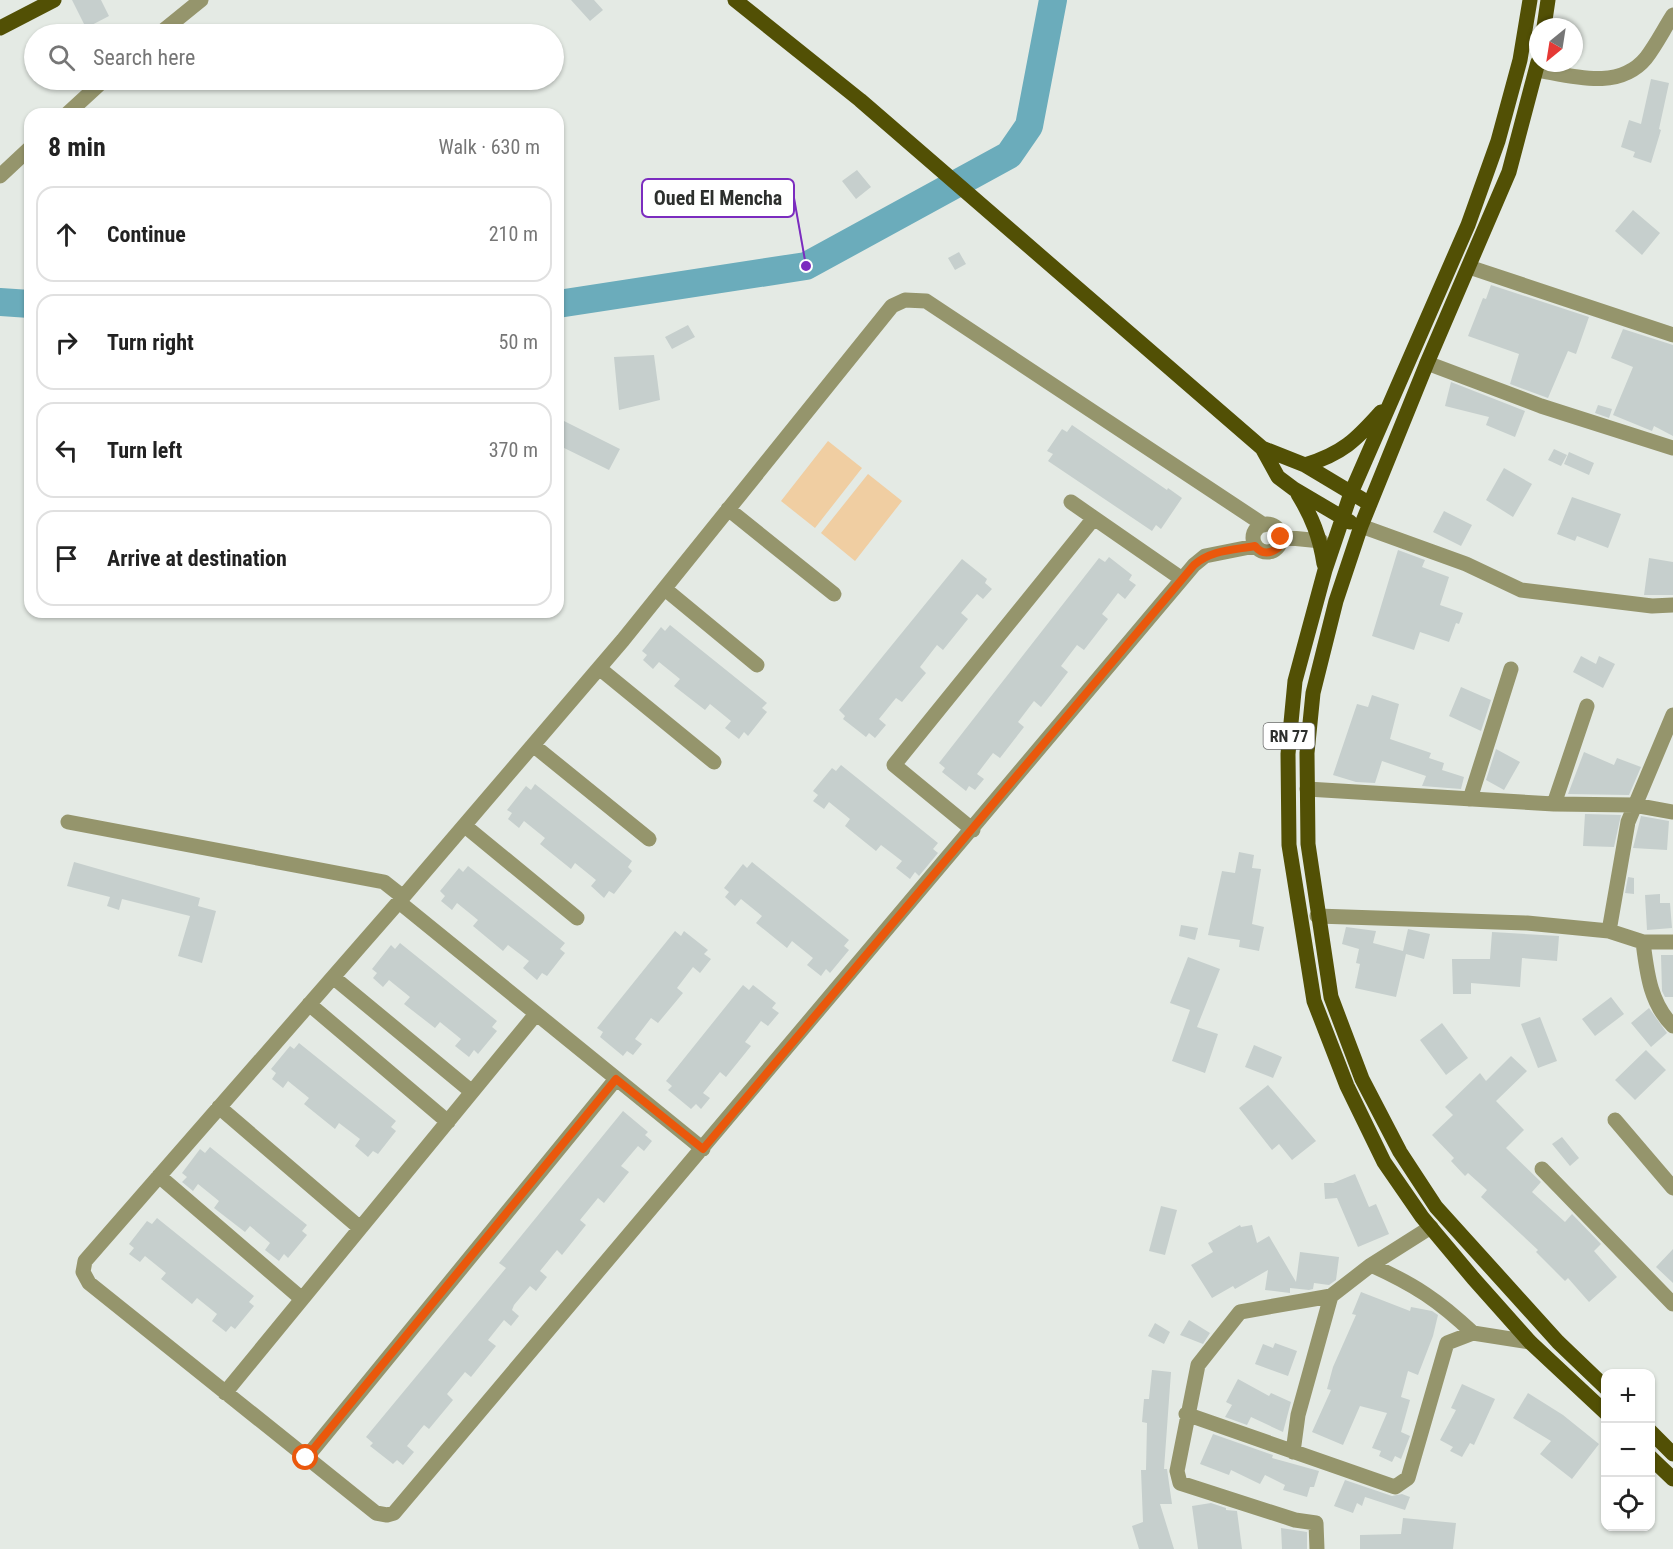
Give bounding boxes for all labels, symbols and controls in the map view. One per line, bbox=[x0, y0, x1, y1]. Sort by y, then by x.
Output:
north arrow bbox=[1529, 18, 1583, 72]
search box bbox=[24, 24, 564, 90]
icon: search bbox=[45, 41, 78, 74]
text: Search here bbox=[93, 45, 195, 70]
text: 8 min bbox=[48, 132, 106, 162]
text: Walk · 630 m bbox=[439, 135, 540, 159]
callout: Oued El Mencha bbox=[642, 179, 794, 217]
text: Oued El Mencha bbox=[654, 186, 782, 210]
icon: ahead bbox=[50, 218, 83, 251]
text: Continue bbox=[107, 222, 186, 247]
text: 210 m bbox=[489, 222, 538, 246]
icon: right bbox=[50, 326, 83, 359]
text: Turn right bbox=[107, 330, 194, 355]
text: 50 m bbox=[499, 330, 538, 354]
icon: left bbox=[50, 434, 83, 467]
text: Turn left bbox=[107, 438, 182, 463]
text: 370 m bbox=[489, 438, 538, 462]
route end bbox=[1267, 523, 1293, 549]
icon: arrive bbox=[50, 542, 83, 575]
text: Arrive at destination bbox=[107, 546, 287, 571]
road number: RN 77 bbox=[1264, 723, 1314, 749]
map controls bbox=[1601, 1369, 1655, 1531]
button: + bbox=[1601, 1369, 1655, 1423]
button: − bbox=[1601, 1423, 1655, 1477]
route start bbox=[292, 1444, 318, 1470]
button: locate bbox=[1601, 1477, 1655, 1531]

